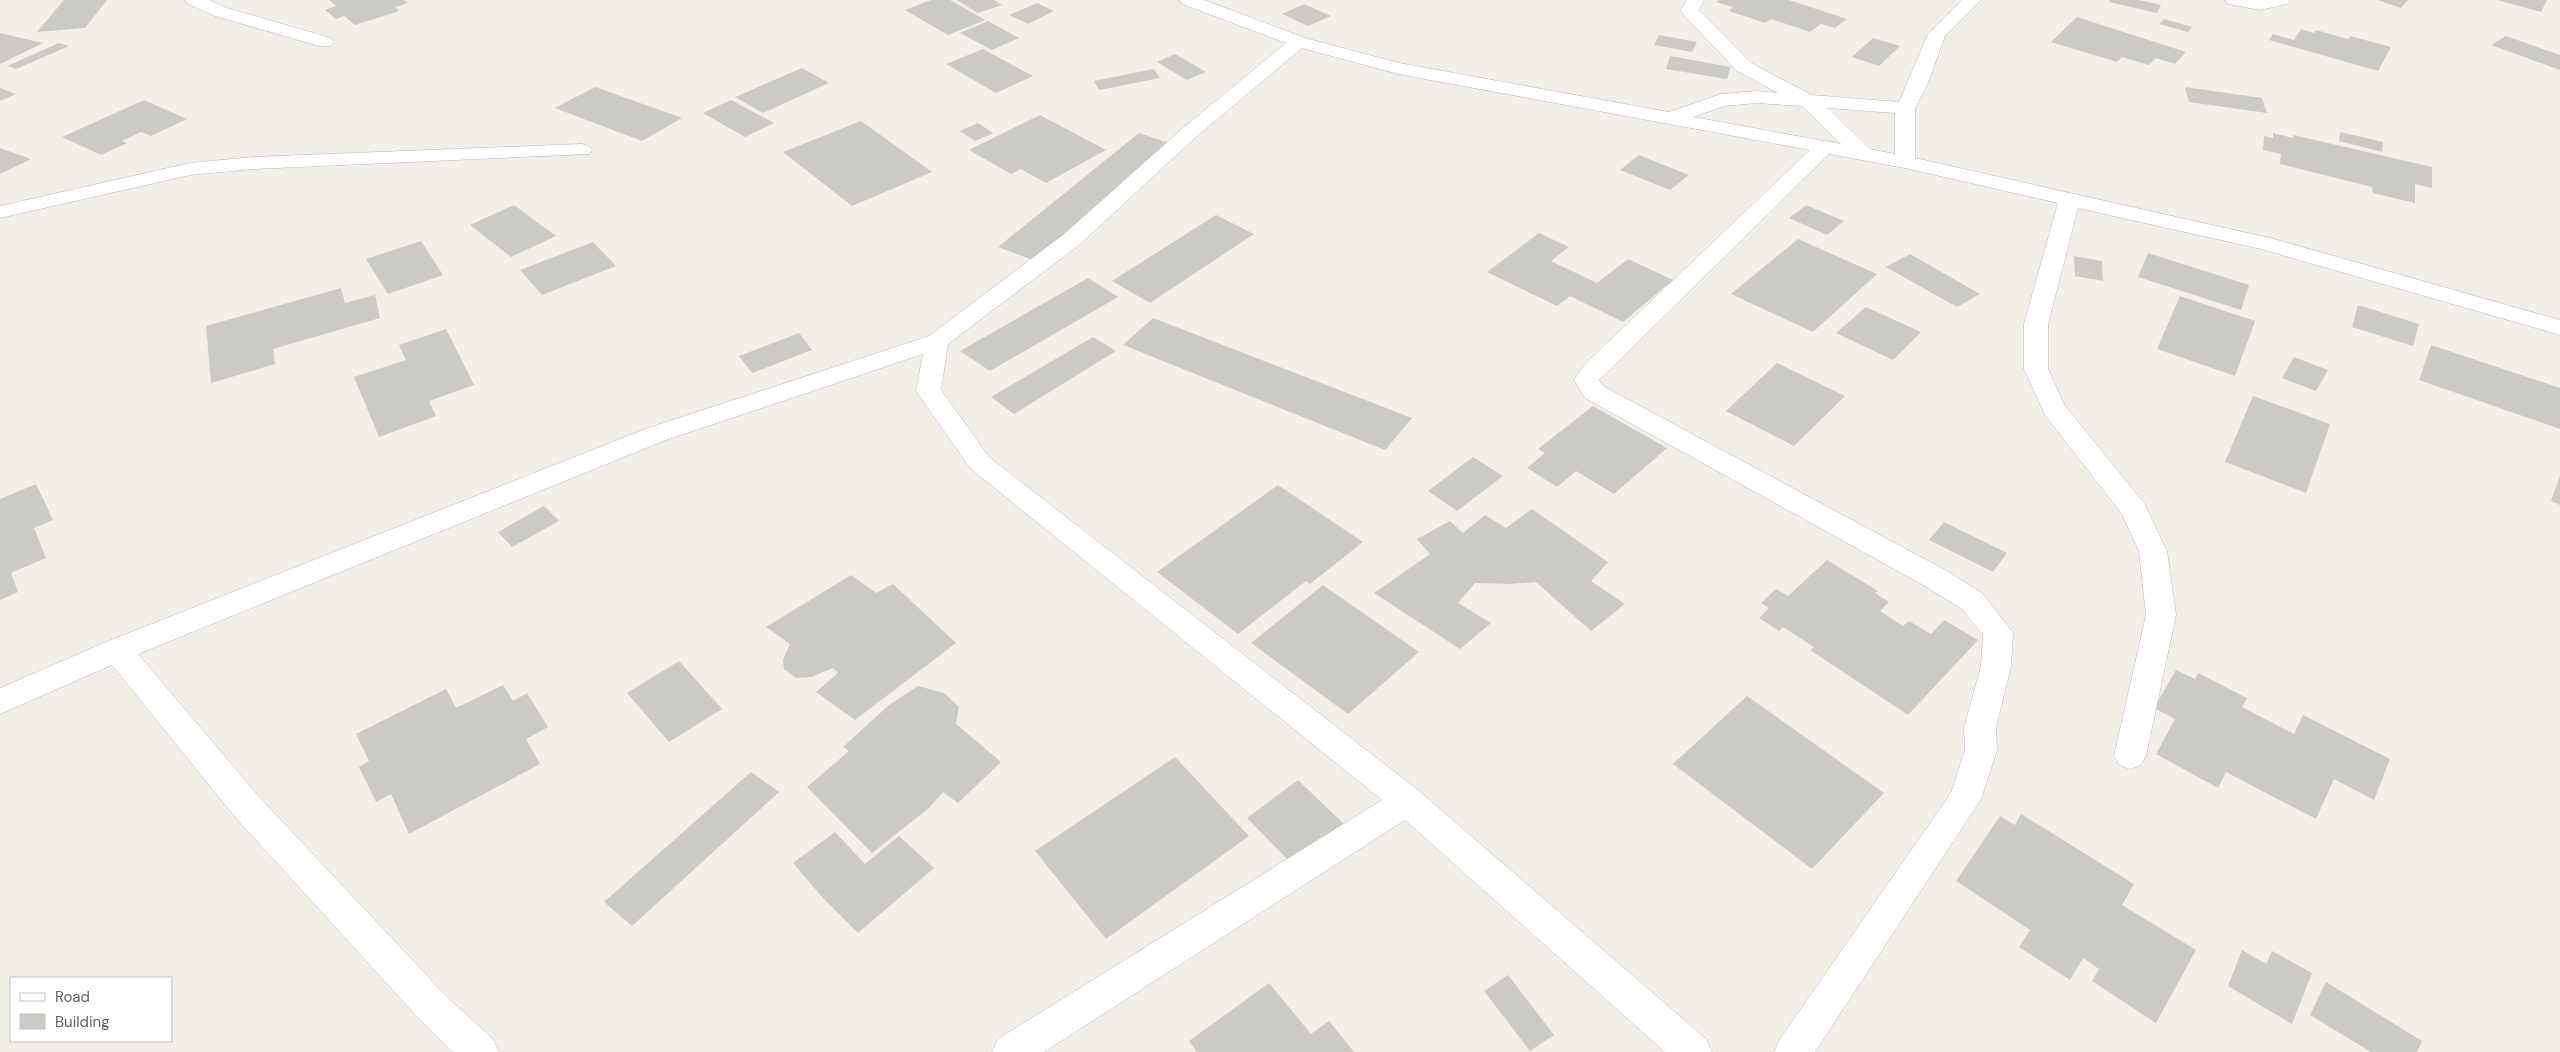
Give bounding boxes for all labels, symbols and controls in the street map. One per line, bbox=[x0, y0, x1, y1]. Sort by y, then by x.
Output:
legend bbox=[10, 977, 172, 1042]
text: Road bbox=[55, 987, 90, 1007]
text: Building bbox=[55, 1012, 110, 1032]

